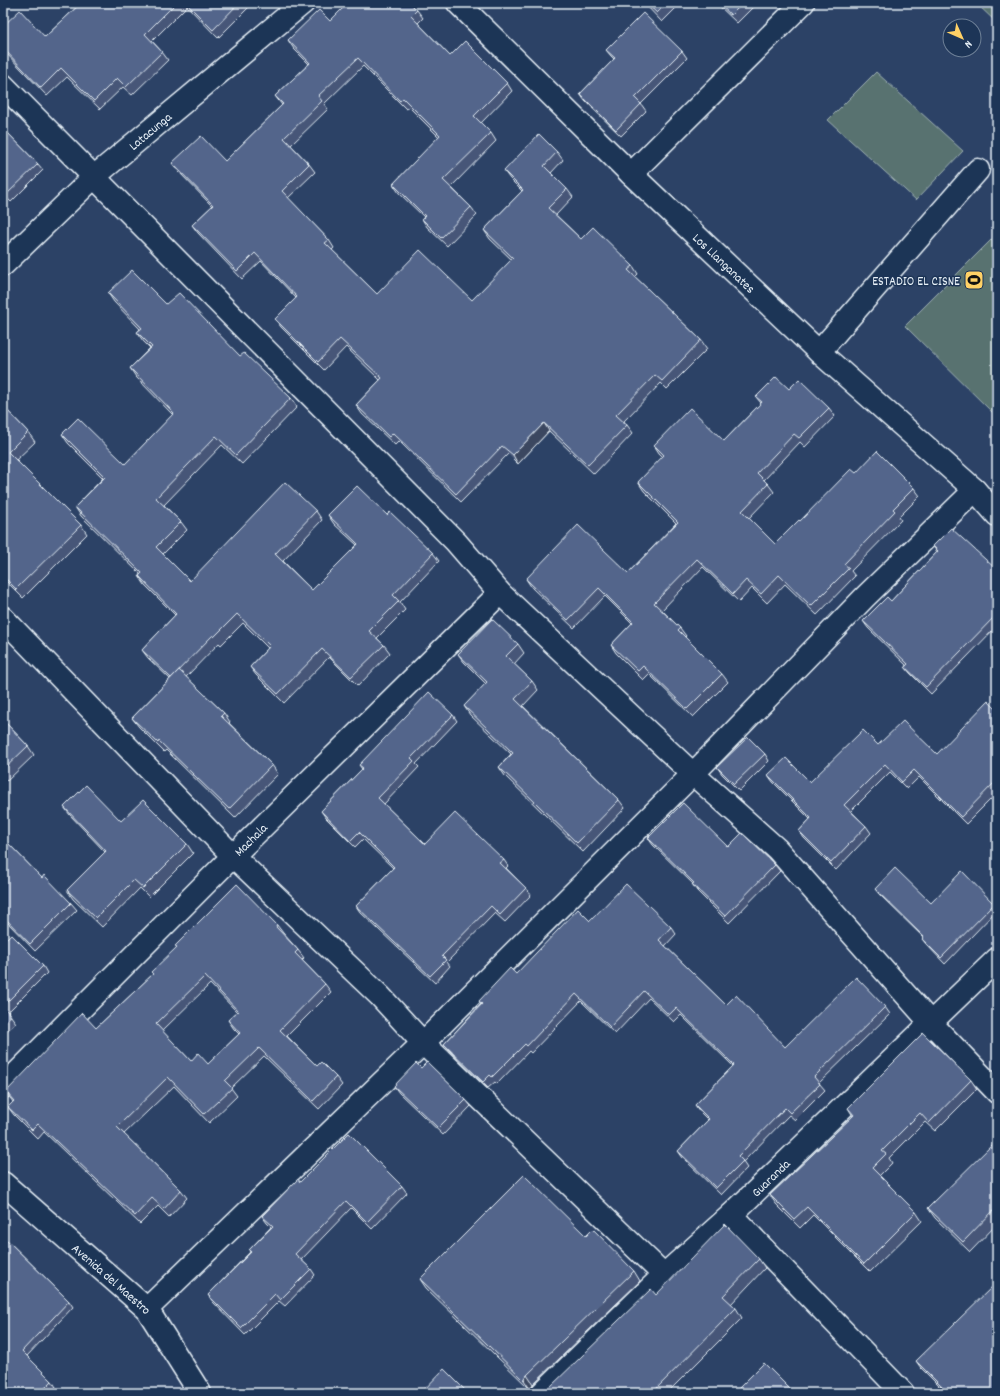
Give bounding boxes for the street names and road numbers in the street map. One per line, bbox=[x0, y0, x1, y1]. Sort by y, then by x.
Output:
street label: Latacunga bbox=[125, 108, 178, 156]
street label: Los Llanganates bbox=[687, 230, 758, 299]
street label: Machala bbox=[231, 819, 274, 862]
street label: Guaranda bbox=[748, 1155, 796, 1202]
street label: Avenida del Maestro bbox=[67, 1240, 155, 1319]

